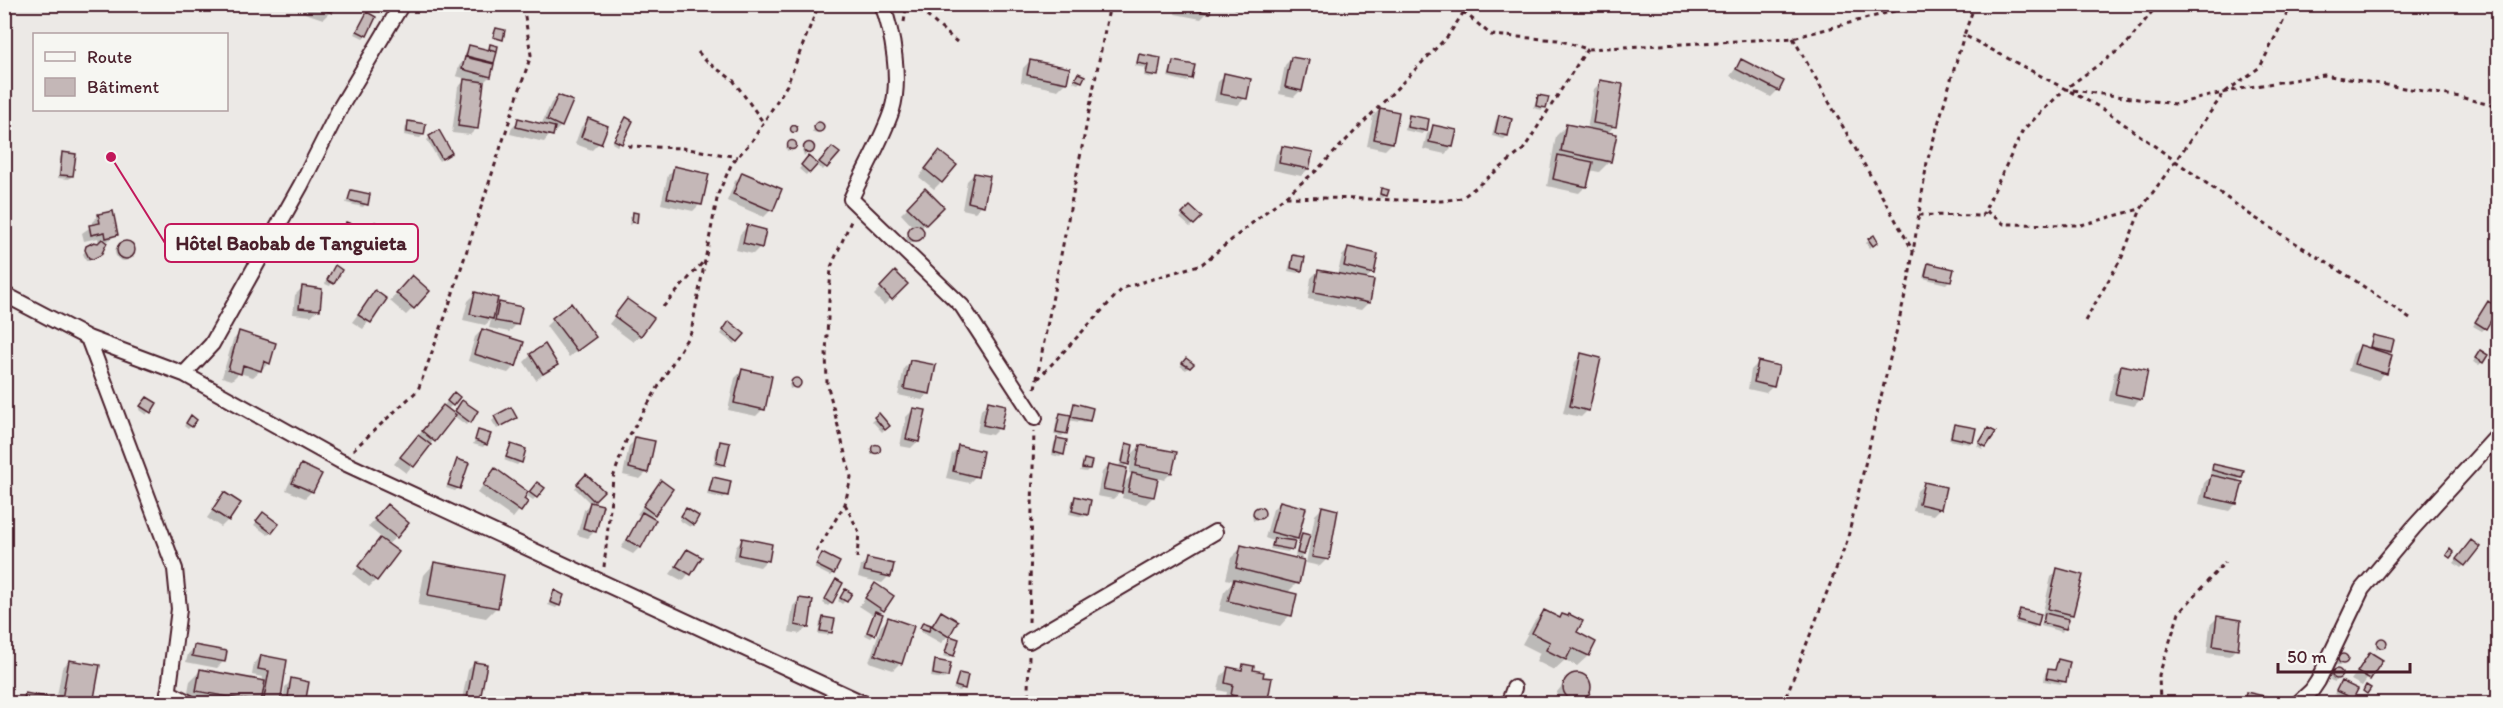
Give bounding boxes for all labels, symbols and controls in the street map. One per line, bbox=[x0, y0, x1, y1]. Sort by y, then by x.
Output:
legend bbox=[33, 33, 228, 111]
text: Route bbox=[87, 46, 132, 68]
text: Bâtiment bbox=[87, 76, 160, 98]
callout: Hôtel Baobab de Tanguieta bbox=[165, 224, 418, 262]
text: Hôtel Baobab de Tanguieta bbox=[175, 231, 407, 256]
scale bar bbox=[2278, 636, 2410, 674]
text: 50 m bbox=[2287, 646, 2327, 668]

